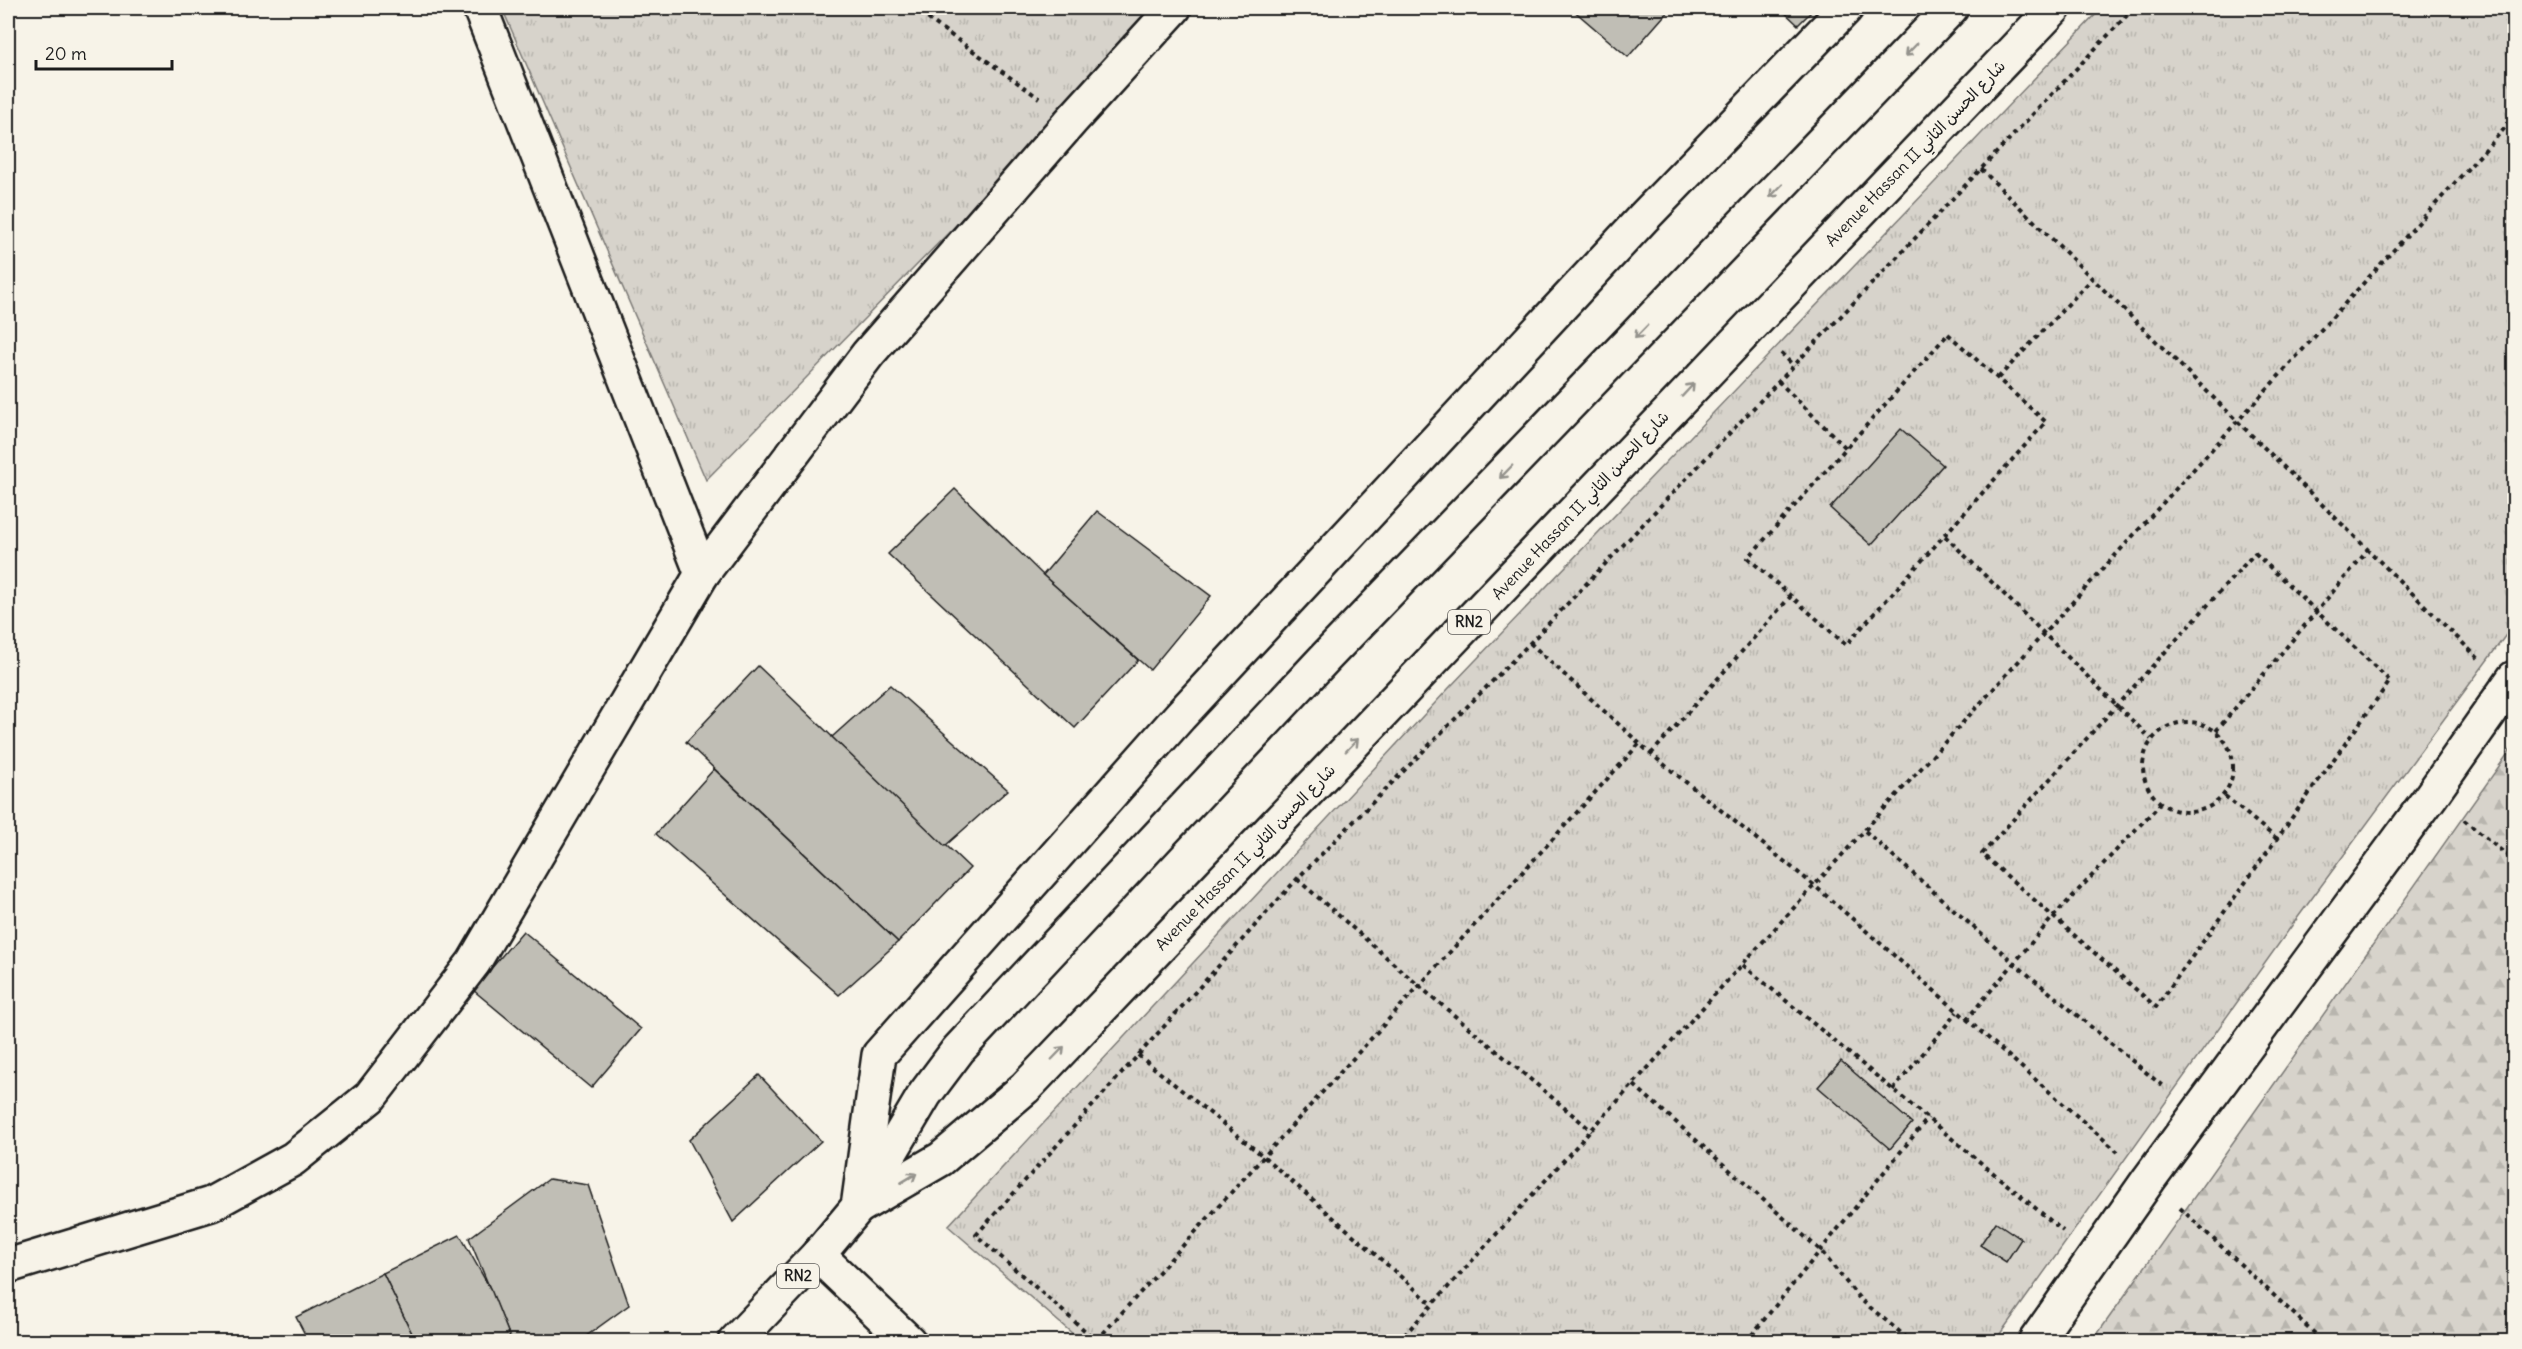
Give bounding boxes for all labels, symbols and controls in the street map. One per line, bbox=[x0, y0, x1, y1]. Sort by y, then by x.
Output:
scale bar bbox=[36, 33, 172, 71]
text: 20 m bbox=[45, 42, 87, 65]
one-way arrow bbox=[1904, 42, 1918, 57]
street label: Avenue Hassan II شارع الحسن الثاني bbox=[1821, 56, 2013, 254]
one-way arrow bbox=[1770, 183, 1784, 198]
one-way arrow bbox=[1634, 324, 1649, 339]
one-way arrow bbox=[1681, 383, 1695, 398]
street label: Avenue Hassan II شارع الحسن الثاني bbox=[1487, 406, 1676, 607]
one-way arrow bbox=[1498, 464, 1513, 479]
road number: RN2 bbox=[1448, 610, 1490, 634]
one-way arrow bbox=[1345, 738, 1359, 753]
street label: Avenue Hassan II شارع الحسن الثاني bbox=[1151, 760, 1343, 958]
one-way arrow bbox=[1050, 1046, 1065, 1061]
one-way arrow bbox=[900, 1171, 917, 1183]
road number: RN2 bbox=[777, 1264, 819, 1288]

